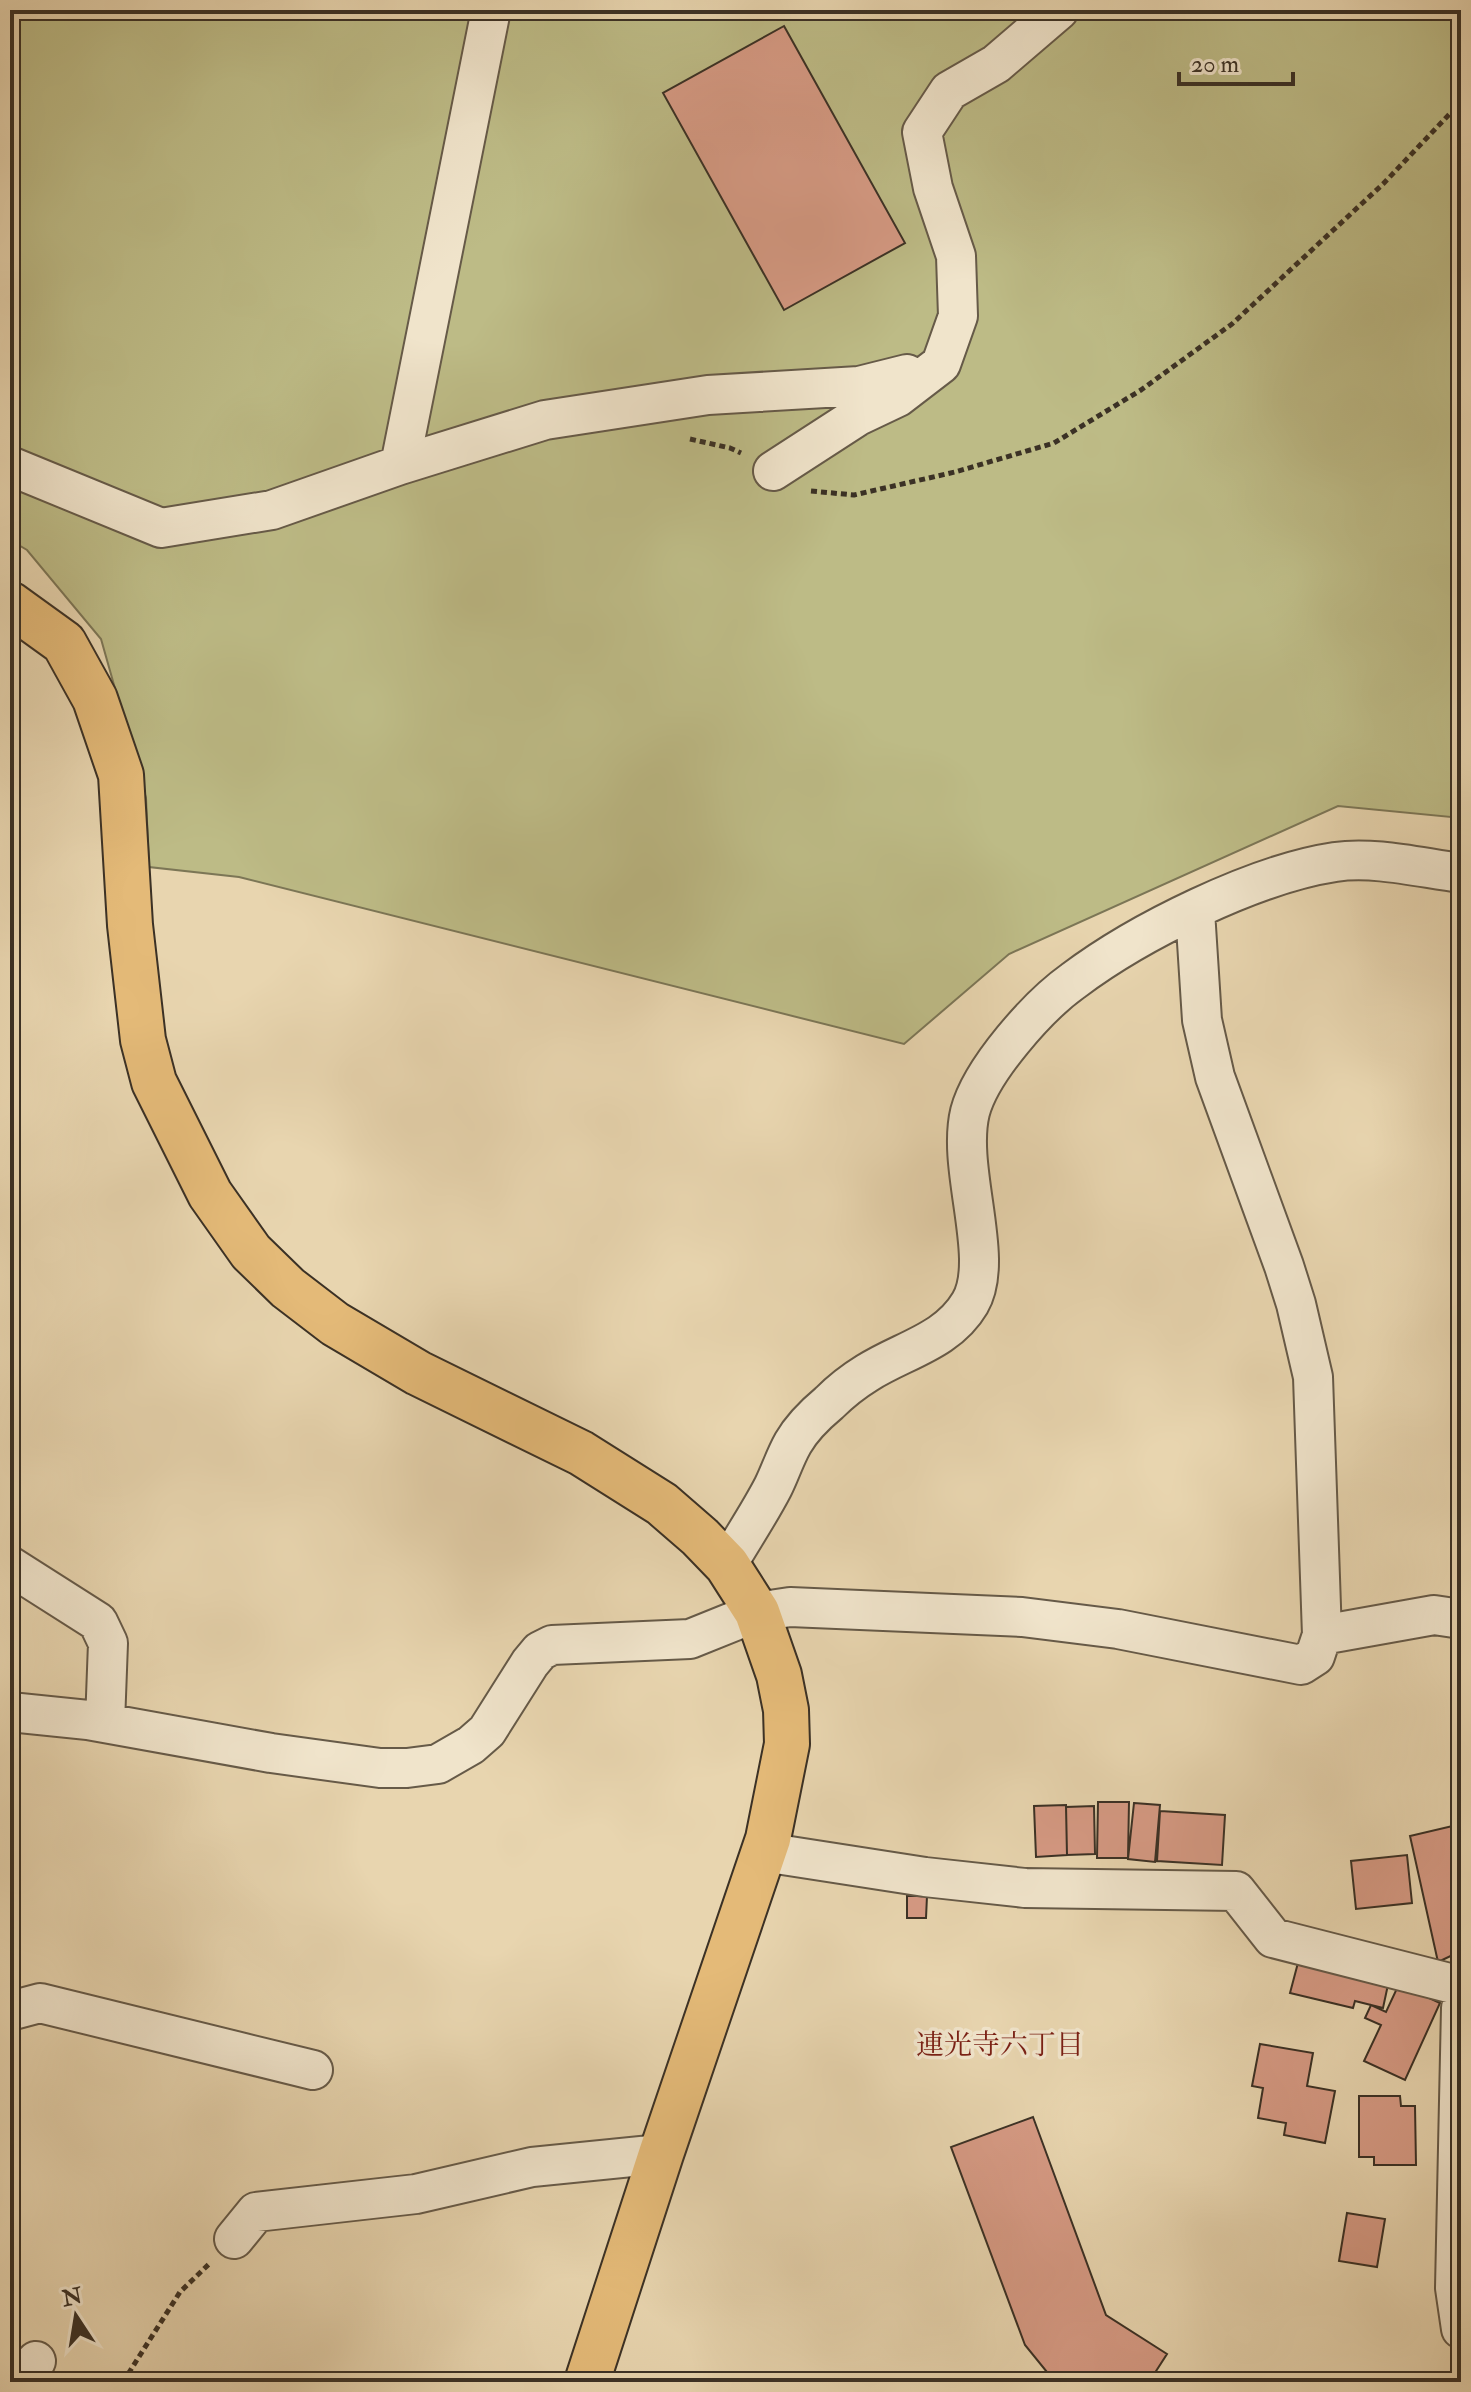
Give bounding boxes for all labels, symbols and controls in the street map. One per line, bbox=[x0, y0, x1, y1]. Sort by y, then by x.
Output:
scale bar bbox=[1179, 36, 1293, 86]
text: 20 m bbox=[1191, 49, 1240, 80]
district label: 連光寺六丁目 bbox=[916, 2028, 1084, 2063]
north arrow bbox=[36, 2276, 116, 2356]
text: N bbox=[59, 2282, 85, 2313]

